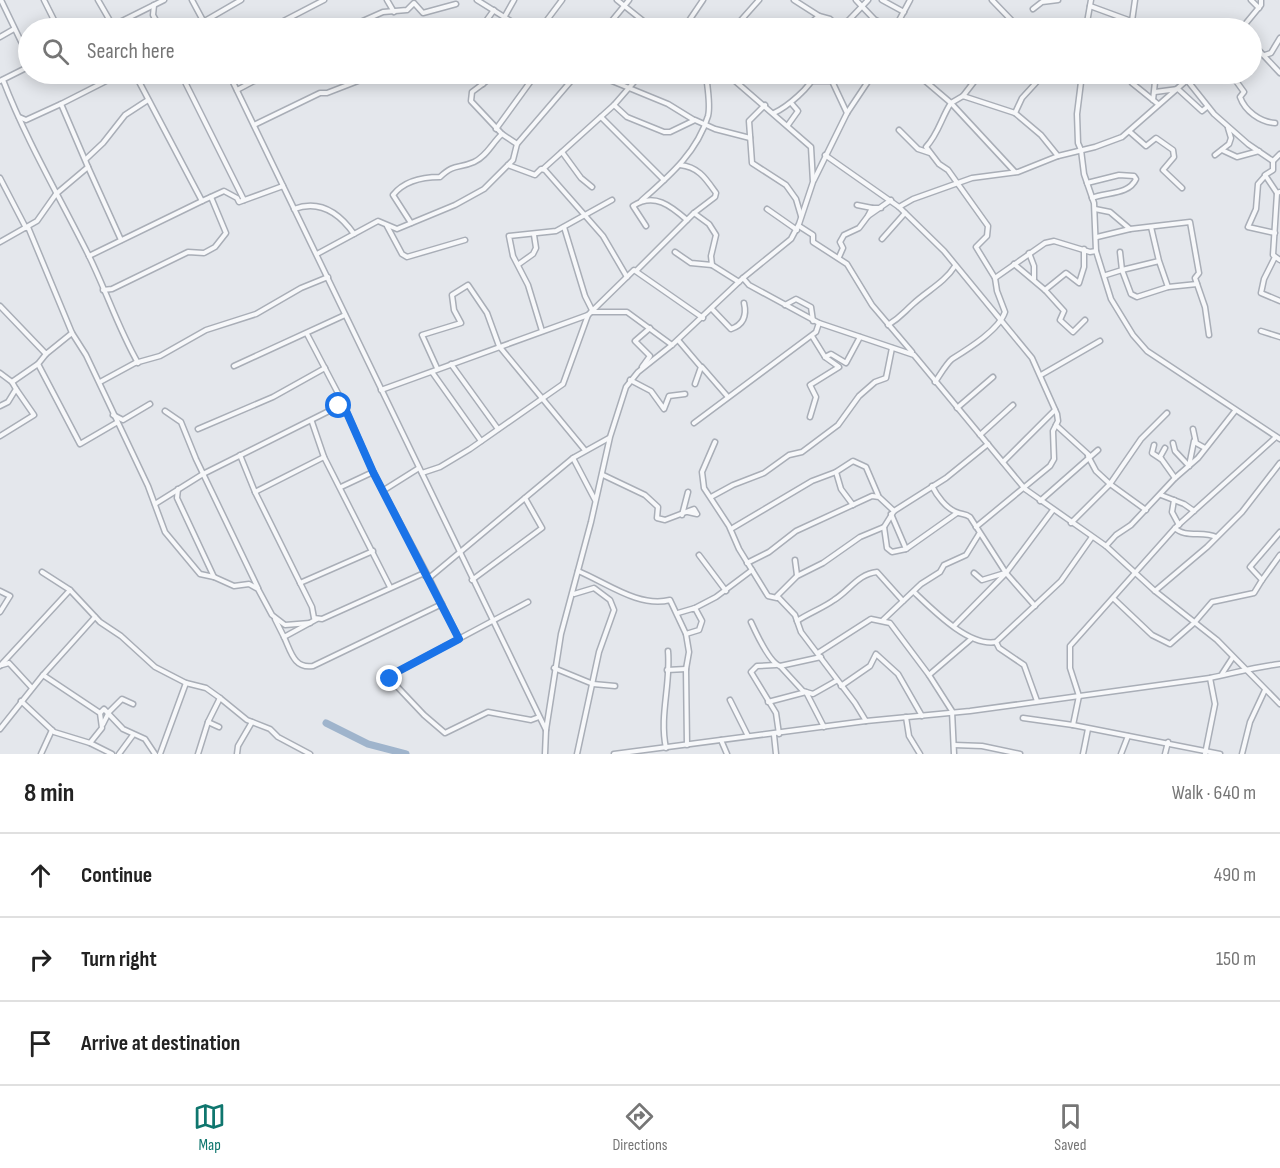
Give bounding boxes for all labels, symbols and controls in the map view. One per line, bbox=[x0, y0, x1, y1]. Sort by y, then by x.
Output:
search box bbox=[18, 18, 1262, 84]
icon: search bbox=[39, 35, 72, 68]
text: Search here bbox=[87, 38, 174, 65]
route start bbox=[325, 392, 351, 418]
route end bbox=[376, 665, 402, 691]
text: 8 min bbox=[24, 778, 74, 809]
text: Walk · 640 m bbox=[1172, 781, 1256, 805]
icon: ahead bbox=[24, 859, 57, 892]
text: Continue bbox=[81, 862, 152, 889]
text: 490 m bbox=[1214, 863, 1256, 887]
icon: right bbox=[24, 943, 57, 976]
text: Turn right bbox=[81, 946, 157, 973]
text: 150 m bbox=[1216, 947, 1256, 971]
icon: arrive bbox=[24, 1027, 57, 1060]
text: Arrive at destination bbox=[81, 1030, 240, 1057]
tab: Map bbox=[193, 1100, 226, 1155]
tab: Directions bbox=[612, 1100, 668, 1155]
tab: Saved bbox=[1054, 1100, 1087, 1155]

